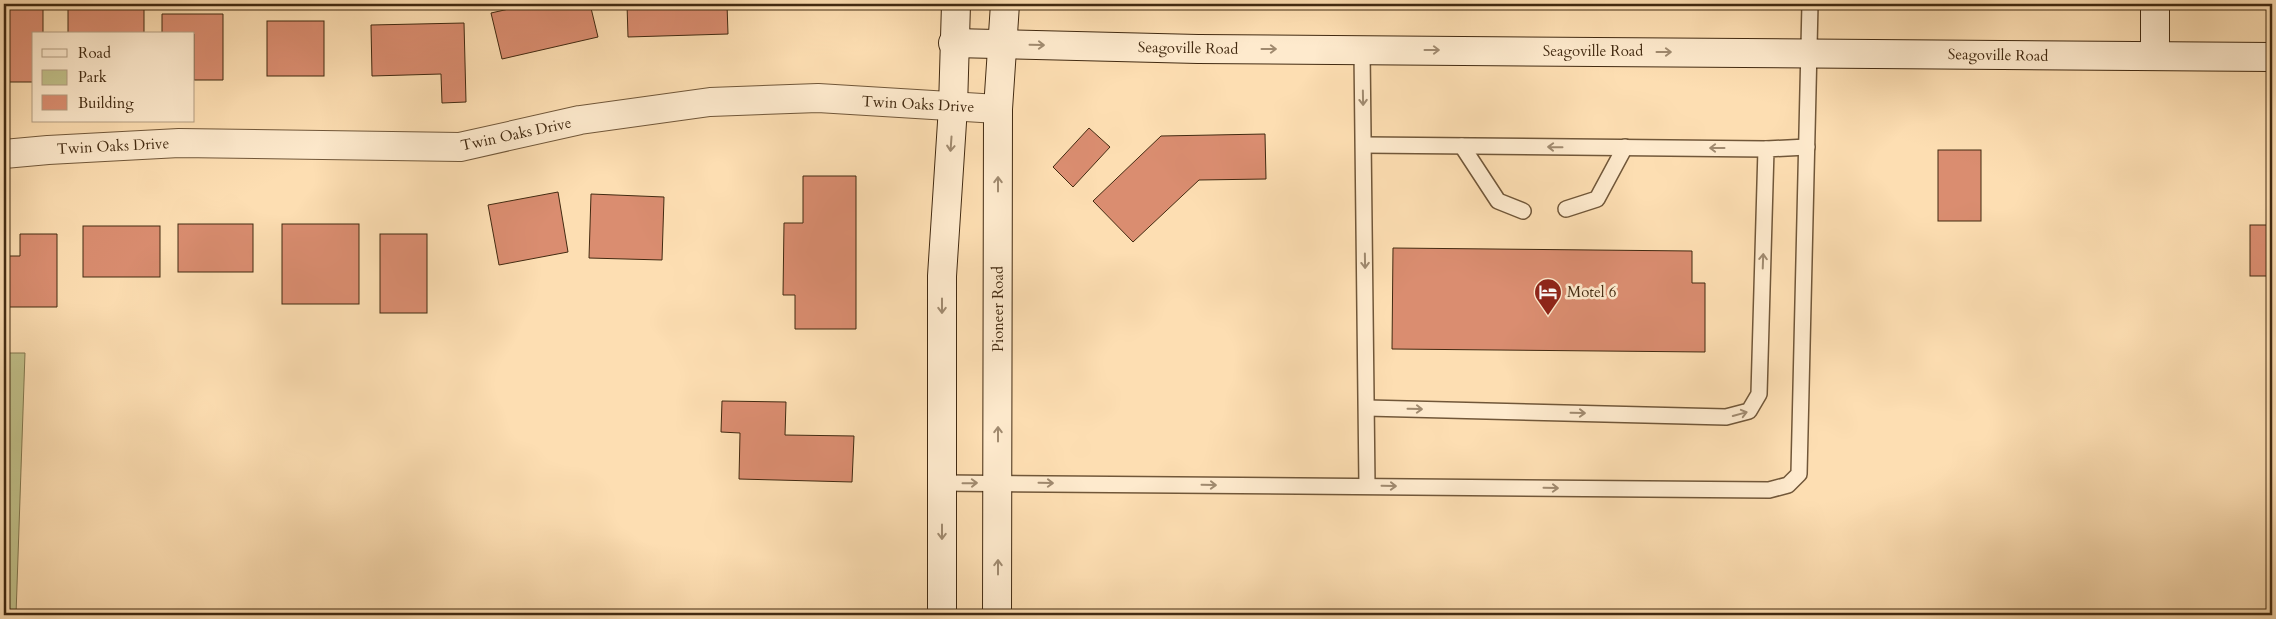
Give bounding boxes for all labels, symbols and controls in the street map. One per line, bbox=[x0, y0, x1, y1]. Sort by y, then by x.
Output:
legend bbox=[32, 32, 195, 122]
street label: Seagoville Road bbox=[1138, 37, 1238, 59]
one-way arrow bbox=[1028, 40, 1045, 50]
street label: Seagoville Road bbox=[1543, 41, 1643, 61]
text: Road bbox=[78, 43, 111, 63]
one-way arrow bbox=[1261, 44, 1277, 54]
street label: Seagoville Road bbox=[1948, 44, 2048, 66]
one-way arrow bbox=[1424, 45, 1440, 55]
one-way arrow bbox=[1656, 47, 1672, 57]
text: Park bbox=[78, 67, 107, 87]
one-way arrow bbox=[1358, 90, 1368, 106]
street label: Twin Oaks Drive bbox=[861, 91, 975, 117]
text: Building bbox=[78, 93, 134, 113]
street label: Twin Oaks Drive bbox=[459, 112, 573, 155]
street label: Twin Oaks Drive bbox=[56, 133, 170, 159]
one-way arrow bbox=[946, 135, 955, 151]
one-way arrow bbox=[1547, 142, 1563, 152]
one-way arrow bbox=[1709, 143, 1726, 153]
one-way arrow bbox=[993, 176, 1003, 192]
one-way arrow bbox=[1360, 252, 1370, 269]
one-way arrow bbox=[1758, 253, 1768, 270]
street label: Pioneer Road bbox=[988, 266, 1008, 352]
hotel icon: Motel 6 bbox=[1533, 277, 1563, 316]
place label: Motel 6 bbox=[1567, 282, 1617, 302]
one-way arrow bbox=[937, 298, 947, 314]
one-way arrow bbox=[1407, 404, 1423, 414]
one-way arrow bbox=[1731, 408, 1747, 418]
one-way arrow bbox=[1569, 409, 1585, 418]
one-way arrow bbox=[993, 426, 1003, 442]
one-way arrow bbox=[962, 478, 978, 488]
one-way arrow bbox=[1038, 478, 1054, 488]
one-way arrow bbox=[1200, 480, 1217, 490]
one-way arrow bbox=[1380, 481, 1397, 491]
one-way arrow bbox=[1543, 483, 1559, 493]
one-way arrow bbox=[937, 524, 947, 540]
one-way arrow bbox=[993, 559, 1002, 575]

